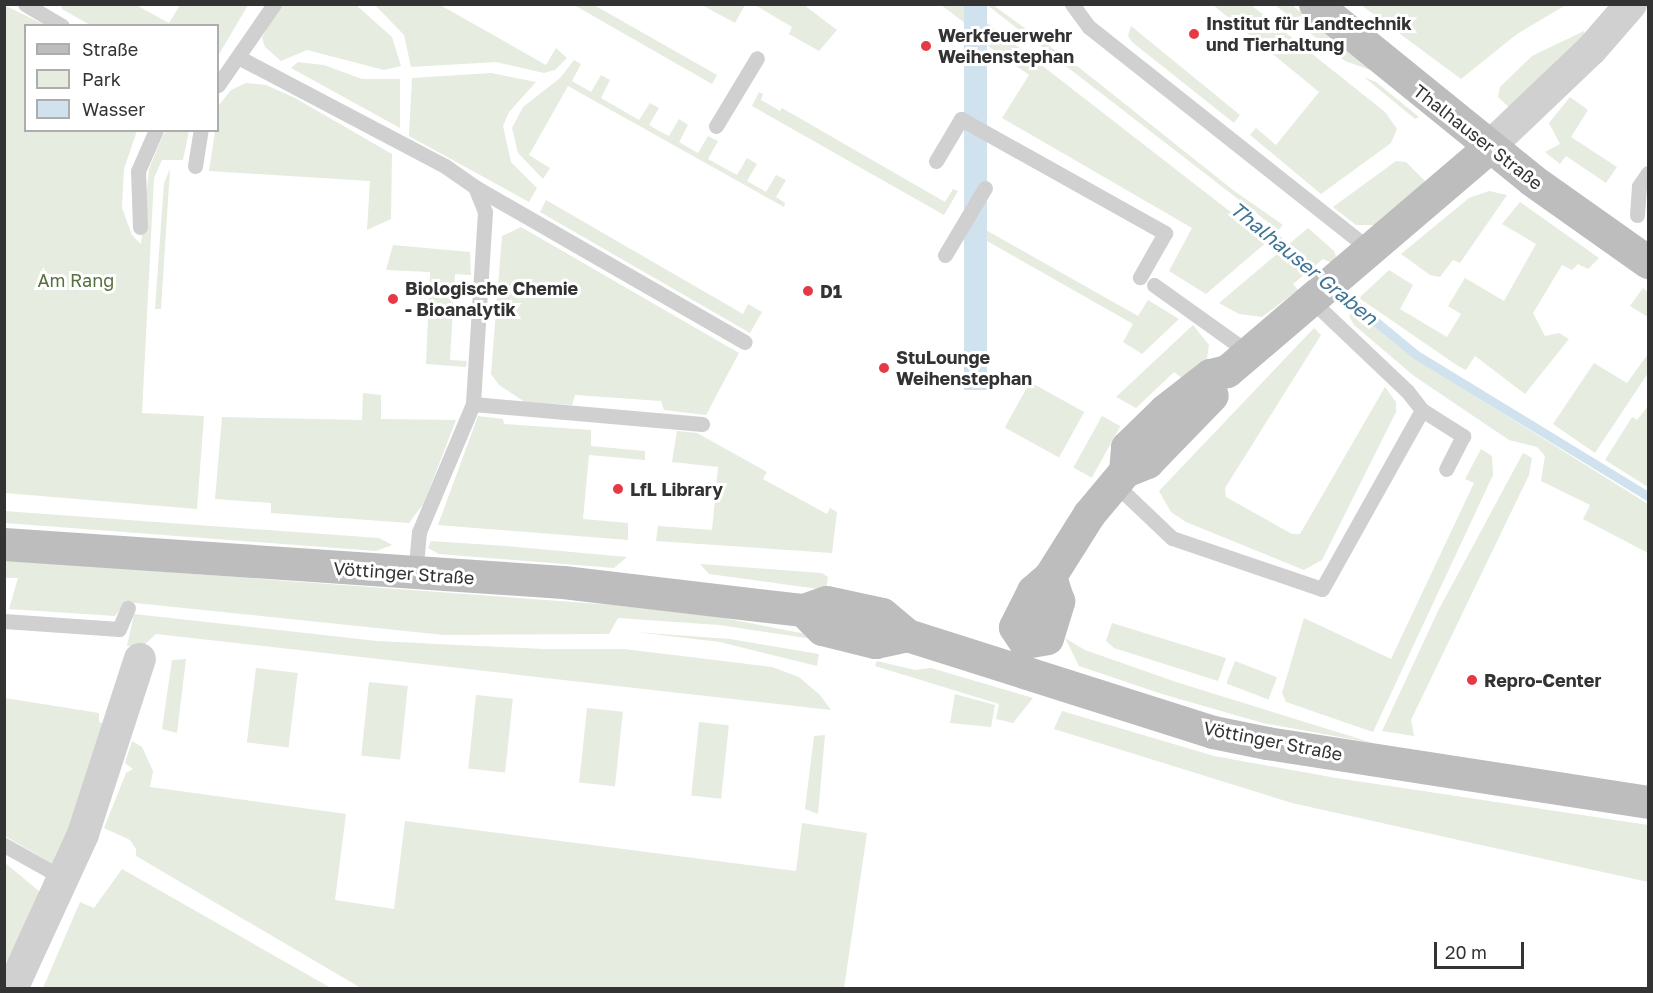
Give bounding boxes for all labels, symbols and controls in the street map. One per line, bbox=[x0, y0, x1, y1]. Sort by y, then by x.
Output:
place label: Institut für Landtechnik und Tierhaltung bbox=[1206, 13, 1412, 56]
legend bbox=[24, 24, 219, 132]
place label: Werkfeuerwehr Weihenstephan bbox=[938, 25, 1074, 68]
marker: Institut für Landtechnik und Tierhaltung bbox=[1187, 27, 1201, 41]
text: Straße bbox=[82, 38, 138, 60]
marker: Werkfeuerwehr Weihenstephan bbox=[919, 39, 933, 53]
text: Park bbox=[82, 68, 121, 90]
street label: Thalhauser Straße bbox=[1409, 80, 1547, 194]
text: Wasser bbox=[82, 98, 145, 120]
water label: Thalhauser Graben bbox=[1226, 196, 1382, 330]
park label: Am Rang bbox=[38, 269, 114, 291]
place label: Biologische Chemie - Bioanalytik bbox=[405, 278, 578, 320]
place label: D1 bbox=[820, 280, 842, 302]
marker: D1 bbox=[801, 284, 815, 298]
marker: Biologische Chemie - Bioanalytik bbox=[386, 292, 400, 306]
place label: StuLounge Weihenstephan bbox=[896, 347, 1032, 389]
marker: StuLounge Weihenstephan bbox=[877, 361, 891, 375]
place label: LfL Library bbox=[630, 478, 723, 500]
marker: LfL Library bbox=[611, 482, 625, 496]
street label: Vöttinger Straße bbox=[333, 557, 475, 589]
place label: Repro-Center bbox=[1484, 669, 1601, 691]
marker: Repro-Center bbox=[1465, 673, 1479, 687]
street label: Vöttinger Straße bbox=[1202, 717, 1344, 765]
scale bar bbox=[1437, 930, 1527, 968]
text: 20 m bbox=[1445, 941, 1487, 963]

